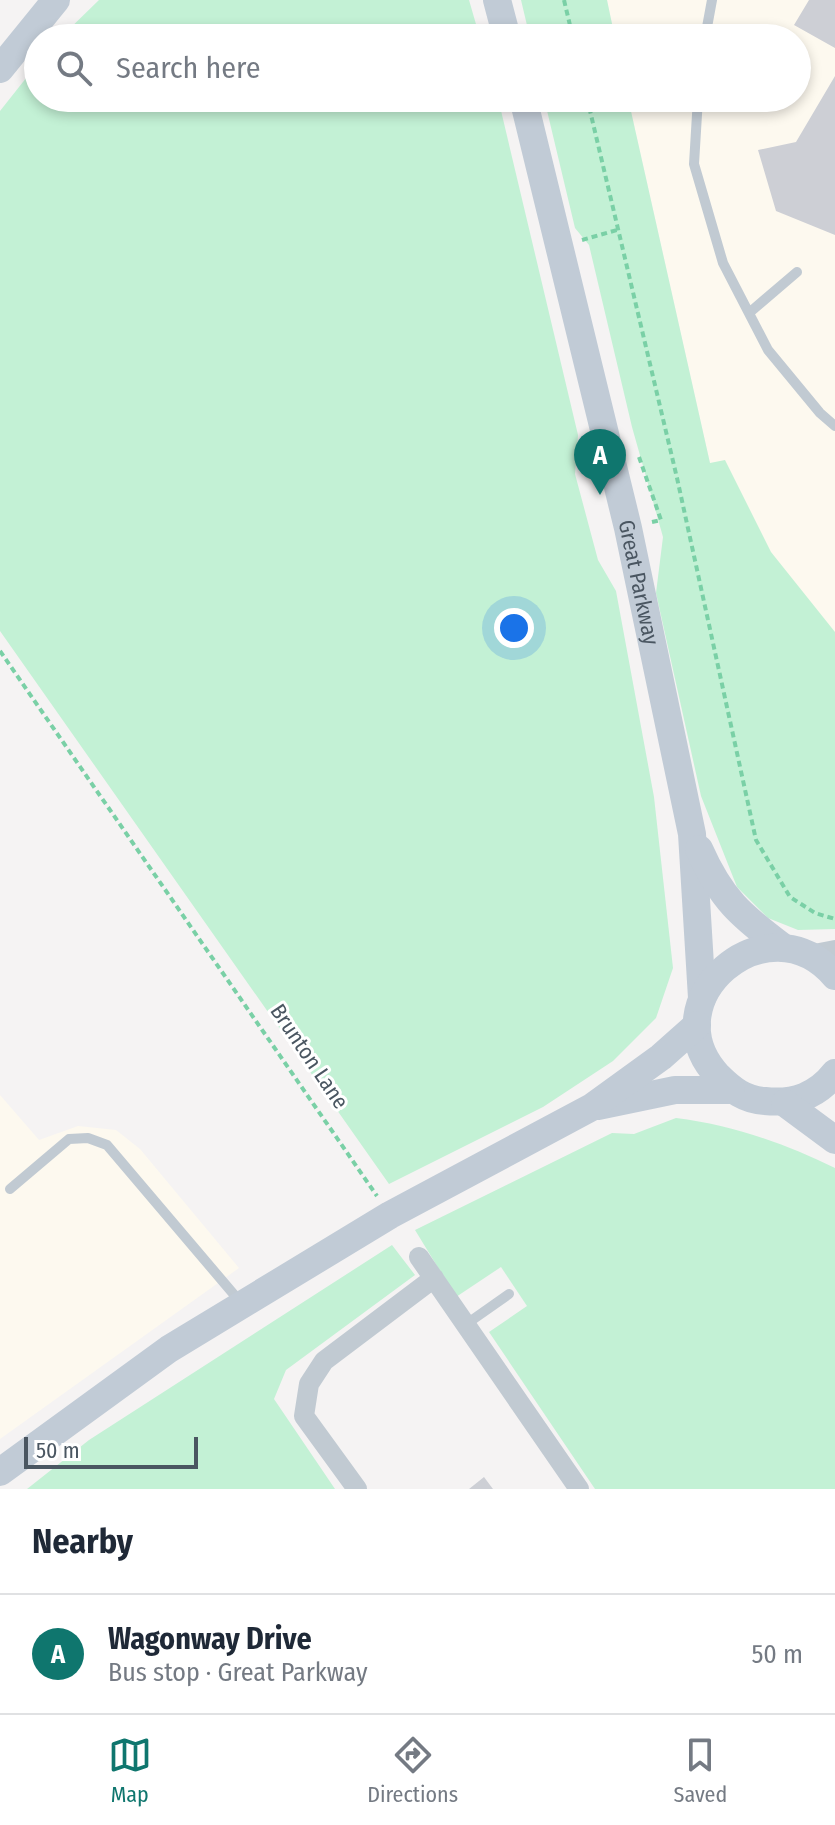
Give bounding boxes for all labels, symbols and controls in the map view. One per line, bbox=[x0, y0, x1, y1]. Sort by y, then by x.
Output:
search box bbox=[24, 24, 811, 112]
icon: search bbox=[52, 46, 96, 90]
text: Search here bbox=[116, 50, 261, 86]
pin: A bbox=[574, 429, 626, 495]
street label: Great Parkway bbox=[612, 517, 665, 647]
your location bbox=[494, 608, 534, 648]
street label: Brunton Lane bbox=[265, 999, 355, 1114]
scale bar bbox=[24, 1433, 198, 1469]
text: 50 m bbox=[36, 1437, 80, 1464]
text: Nearby bbox=[32, 1521, 133, 1562]
text: Wagonway Drive bbox=[108, 1621, 312, 1657]
text: A bbox=[51, 1639, 65, 1670]
text: 50 m bbox=[751, 1639, 803, 1670]
text: Bus stop · Great Parkway bbox=[108, 1657, 368, 1688]
tab: Map bbox=[108, 1733, 152, 1808]
tab: Directions bbox=[367, 1733, 458, 1808]
tab: Saved bbox=[674, 1733, 727, 1808]

